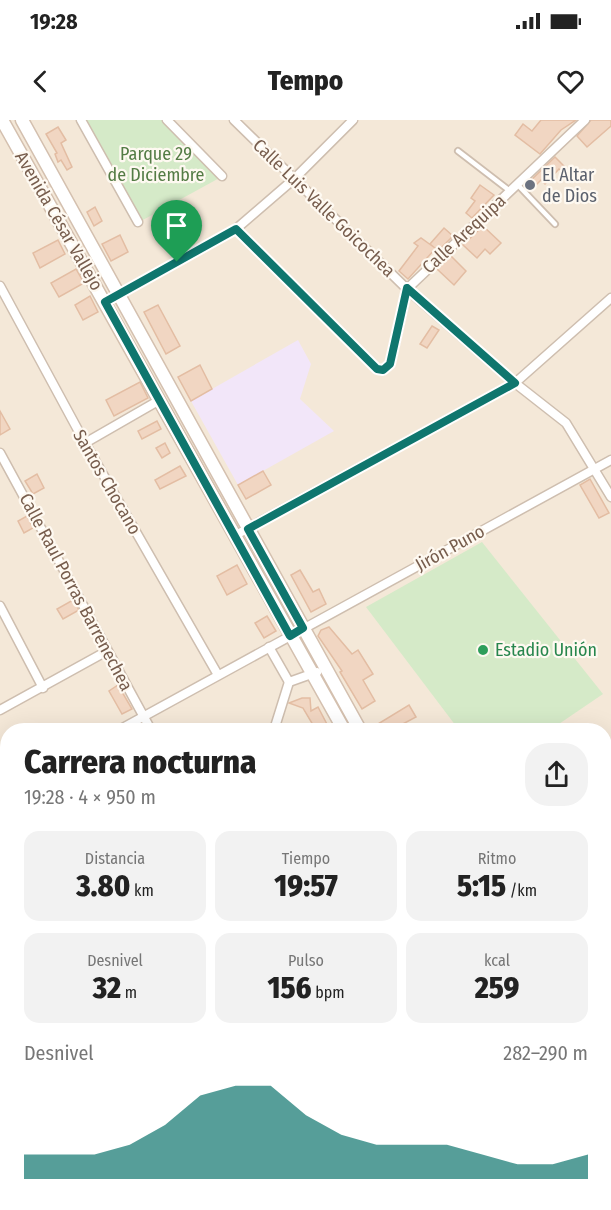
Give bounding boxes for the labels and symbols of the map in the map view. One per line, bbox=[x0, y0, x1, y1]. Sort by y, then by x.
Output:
street label: Calle Luis Valle Goicochea bbox=[248, 134, 400, 282]
park label: Parque 29 de Diciembre bbox=[108, 143, 205, 186]
street label: Avenida César Vallejo bbox=[10, 148, 108, 294]
place label: El Altar de Dios bbox=[542, 164, 597, 207]
marker: El Altar de Dios bbox=[523, 178, 537, 192]
street label: Calle Arequipa bbox=[418, 190, 510, 278]
pin bbox=[151, 200, 202, 262]
street label: Santos Chocano bbox=[68, 426, 146, 538]
street label: Calle Raul Porras Barrenechea bbox=[14, 489, 138, 695]
street label: Jirón Puno bbox=[412, 520, 488, 576]
place label: Estadio Unión bbox=[495, 639, 597, 661]
marker: Estadio Unión bbox=[476, 643, 490, 657]

